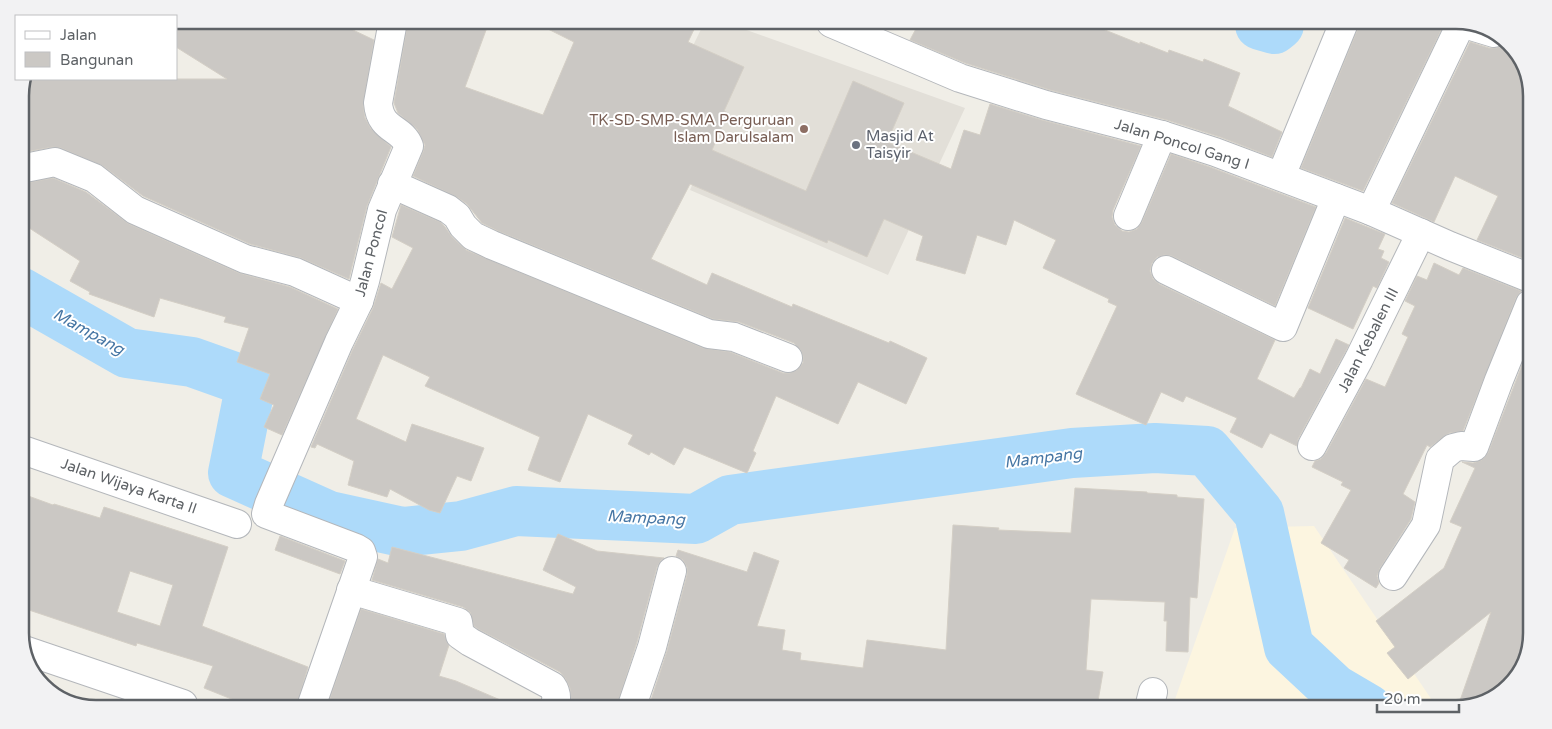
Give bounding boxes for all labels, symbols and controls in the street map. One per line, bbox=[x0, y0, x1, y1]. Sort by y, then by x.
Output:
legend bbox=[15, 15, 178, 80]
text: Jalan bbox=[60, 26, 97, 44]
text: Bangunan bbox=[60, 51, 133, 69]
place label: TK-SD-SMP-SMA Perguruan Islam Darulsalam bbox=[589, 111, 794, 146]
street label: Jalan Poncol Gang I bbox=[1112, 115, 1252, 173]
marker: TK-SD-SMP-SMA Perguruan Islam Darulsalam bbox=[798, 123, 810, 135]
place label: Masjid At Taisyir bbox=[866, 127, 934, 162]
marker: Masjid At Taisyir bbox=[850, 139, 862, 151]
street label: Jalan Poncol bbox=[351, 207, 391, 299]
street label: Jalan Kebalen III bbox=[1334, 285, 1402, 395]
water label: Mampang bbox=[50, 304, 128, 360]
water label: Mampang bbox=[1003, 443, 1084, 473]
street label: Jalan Wijaya Karta II bbox=[59, 454, 199, 518]
water label: Mampang bbox=[606, 506, 686, 530]
scale bar bbox=[1377, 682, 1460, 714]
text: 20 m bbox=[1384, 690, 1421, 708]

